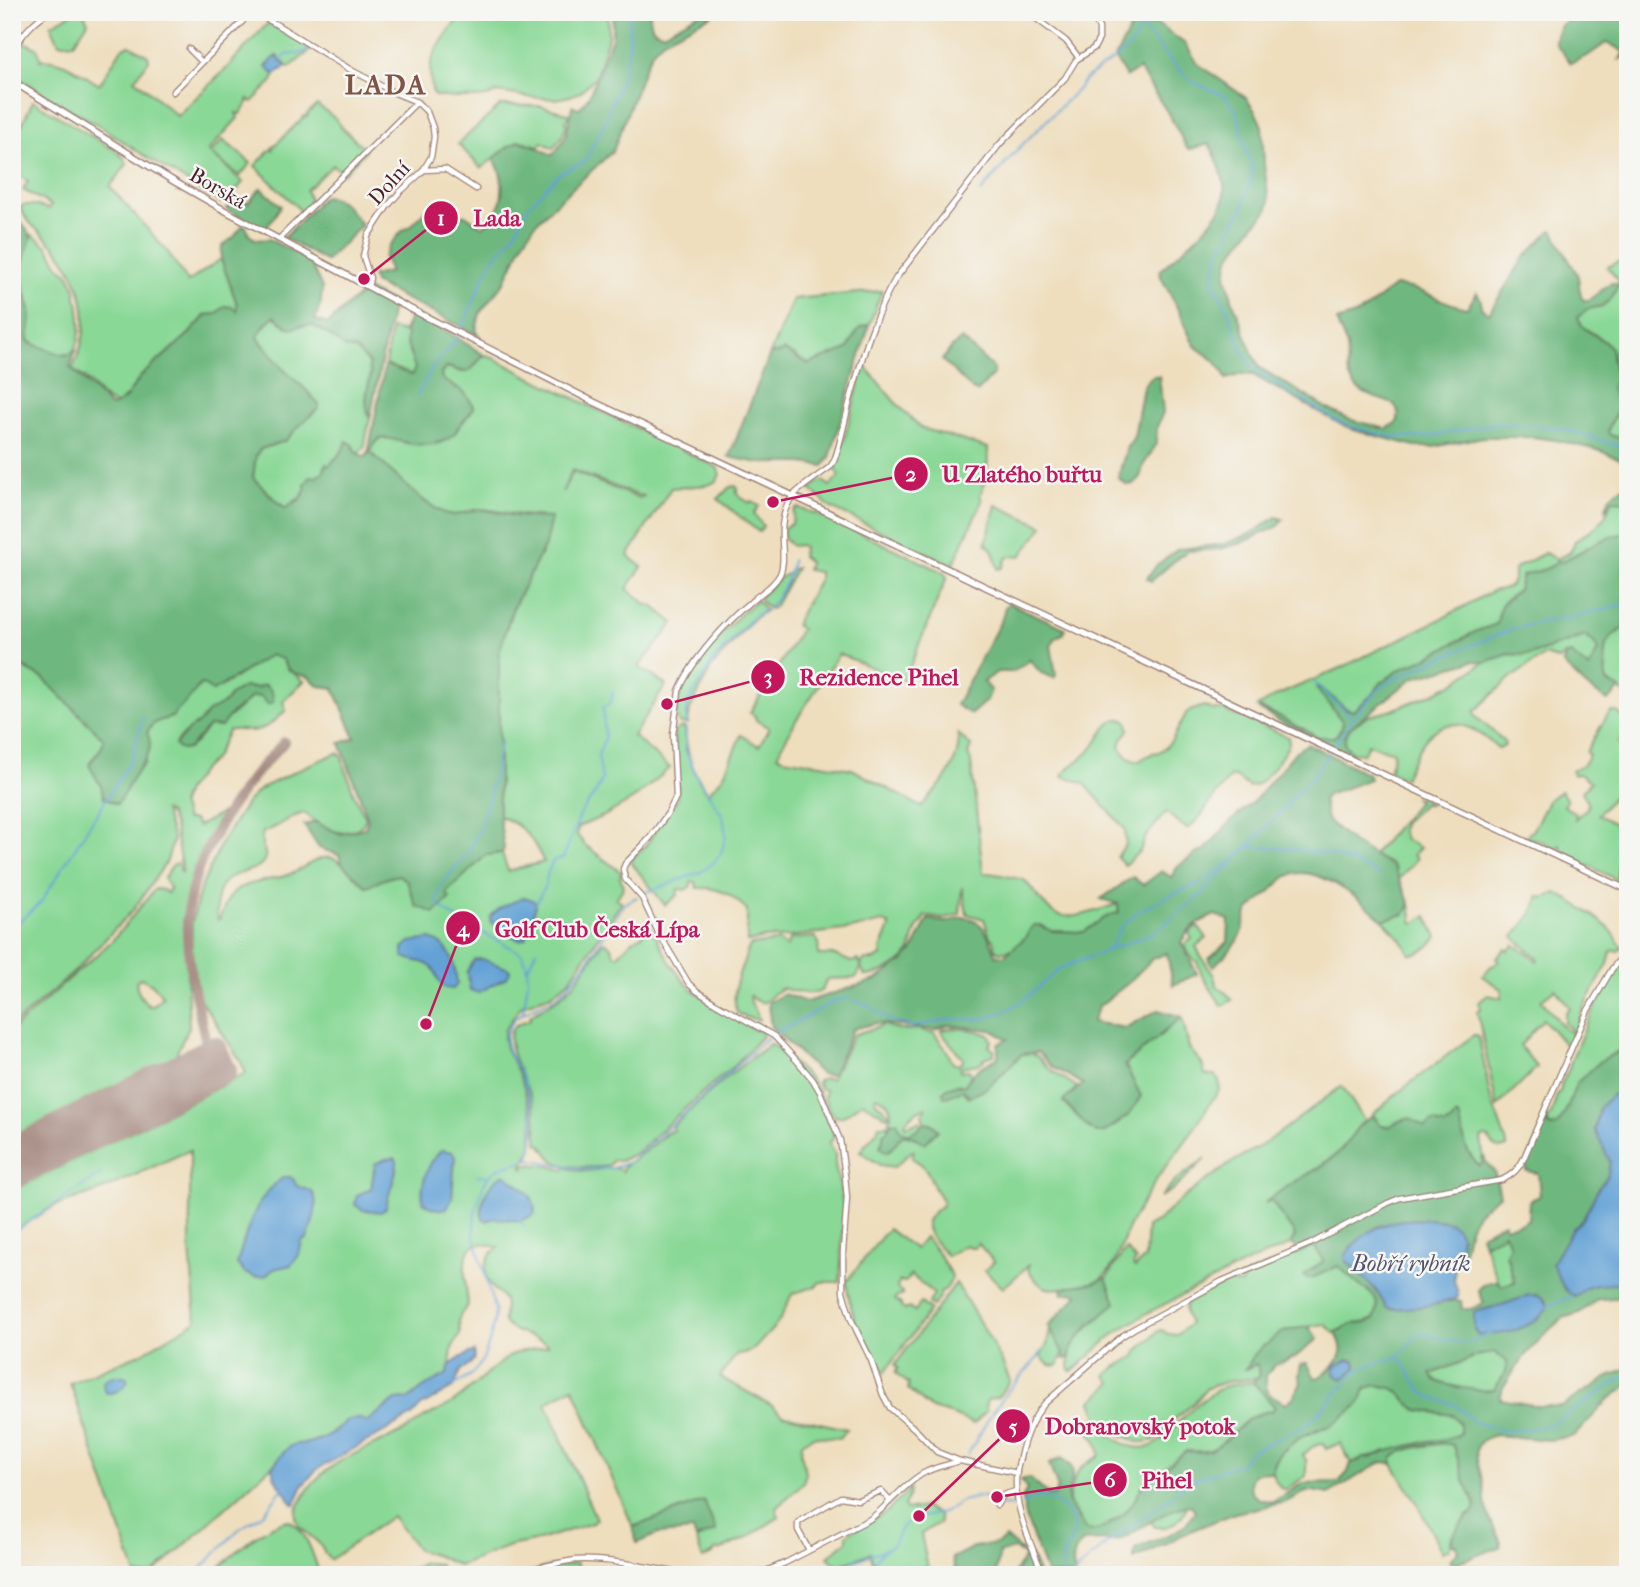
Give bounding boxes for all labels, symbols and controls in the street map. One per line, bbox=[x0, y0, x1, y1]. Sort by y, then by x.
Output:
district label: LADA bbox=[345, 68, 427, 101]
street label: Dolní bbox=[363, 156, 415, 210]
street label: Borská bbox=[185, 162, 251, 214]
callout: Lada bbox=[424, 196, 535, 240]
text: Lada bbox=[473, 205, 522, 232]
text: 1 bbox=[437, 206, 445, 230]
callout: U Zlatého buřtu bbox=[893, 452, 1116, 496]
text: U Zlatého buřtu bbox=[941, 461, 1103, 488]
text: 2 bbox=[906, 462, 917, 486]
callout: Rezidence Pihel bbox=[750, 655, 972, 699]
text: Rezidence Pihel bbox=[799, 664, 959, 691]
text: 3 bbox=[764, 665, 772, 689]
callout: Golf Club Česká Lípa bbox=[445, 906, 713, 950]
text: Golf Club Česká Lípa bbox=[495, 915, 701, 943]
text: 4 bbox=[456, 917, 471, 942]
water label: Bobří rybník bbox=[1349, 1250, 1471, 1277]
callout: Dobranovský potok bbox=[995, 1404, 1249, 1448]
text: Dobranovský potok bbox=[1045, 1413, 1236, 1440]
text: 5 bbox=[1008, 1415, 1018, 1439]
callout: Pihel bbox=[1093, 1458, 1207, 1502]
text: Pihel bbox=[1141, 1467, 1193, 1494]
text: 6 bbox=[1104, 1468, 1116, 1492]

